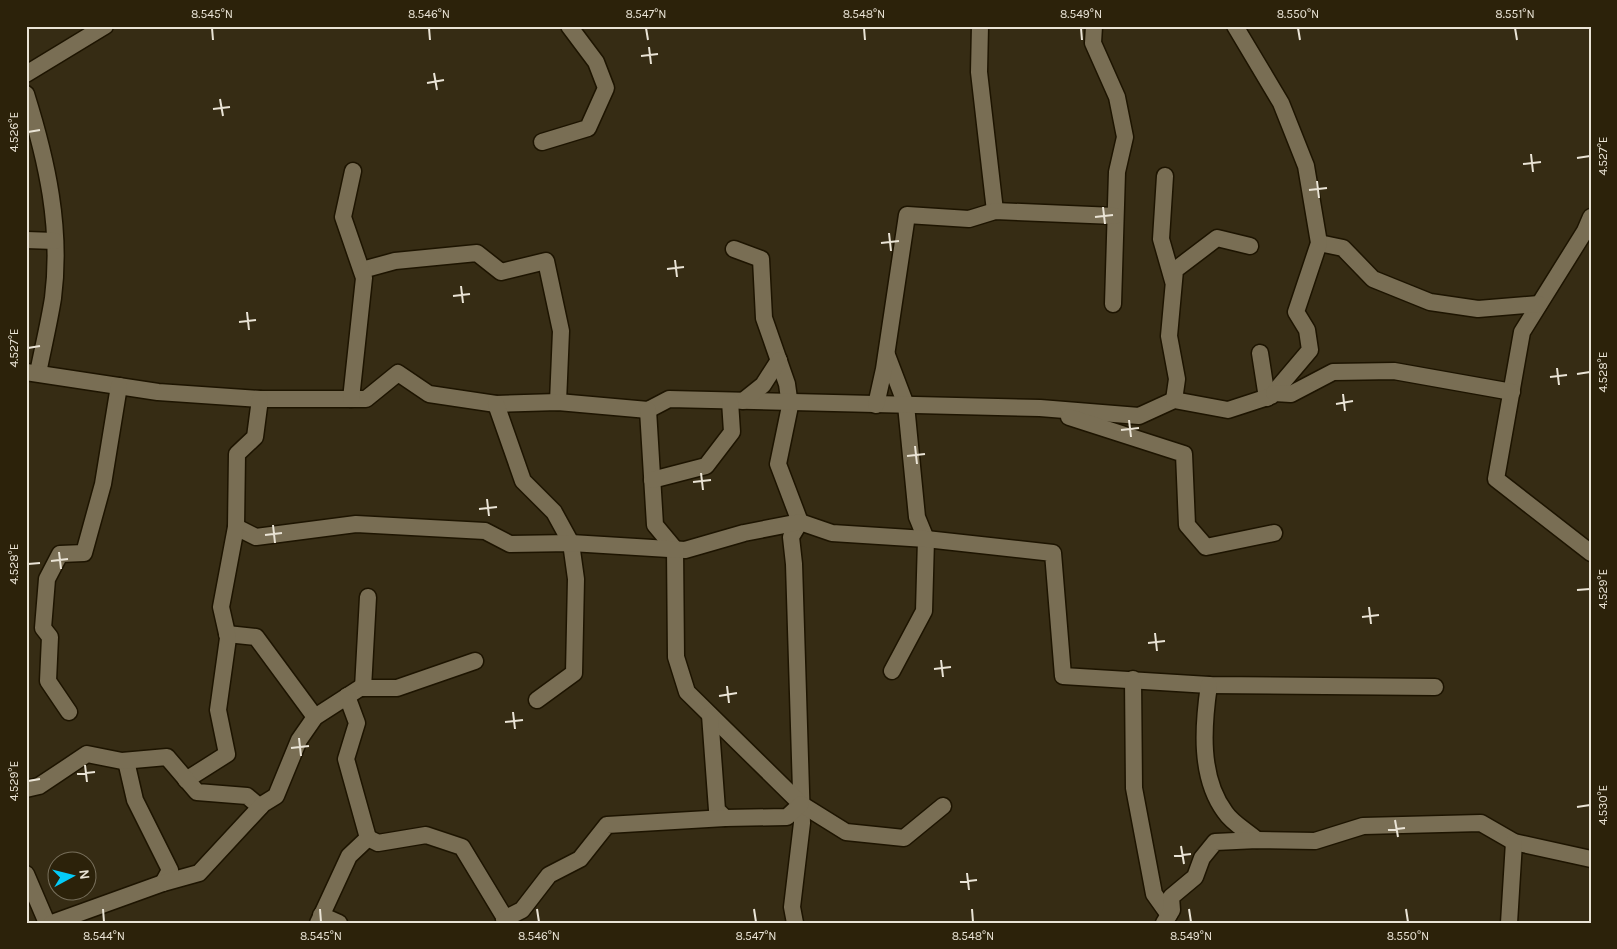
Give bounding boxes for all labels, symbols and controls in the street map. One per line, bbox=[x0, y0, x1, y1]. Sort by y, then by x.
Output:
text: 8.545°N bbox=[191, 7, 233, 21]
text: 8.546°N bbox=[408, 7, 450, 21]
text: 8.547°N bbox=[626, 7, 666, 21]
text: 8.548°N bbox=[843, 7, 885, 21]
text: 8.549°N bbox=[1060, 7, 1102, 21]
text: 8.550°N bbox=[1277, 7, 1319, 21]
text: 8.551°N bbox=[1495, 7, 1535, 21]
text: 4.526°E bbox=[7, 112, 21, 152]
text: 4.527°E bbox=[1596, 136, 1610, 176]
text: 4.527°E bbox=[7, 328, 21, 368]
text: 4.528°E bbox=[1596, 352, 1610, 392]
text: 4.528°E bbox=[7, 544, 21, 584]
text: 4.529°E bbox=[1596, 569, 1610, 609]
text: 4.529°E bbox=[7, 761, 21, 801]
text: 4.530°E bbox=[1596, 785, 1610, 825]
north arrow bbox=[48, 852, 98, 902]
text: N bbox=[75, 868, 93, 880]
text: 8.544°N bbox=[83, 929, 125, 943]
text: 8.545°N bbox=[300, 929, 342, 943]
text: 8.546°N bbox=[518, 929, 560, 943]
text: 8.547°N bbox=[736, 929, 776, 943]
text: 8.548°N bbox=[952, 929, 994, 943]
text: 8.549°N bbox=[1170, 929, 1212, 943]
text: 8.550°N bbox=[1387, 929, 1429, 943]

